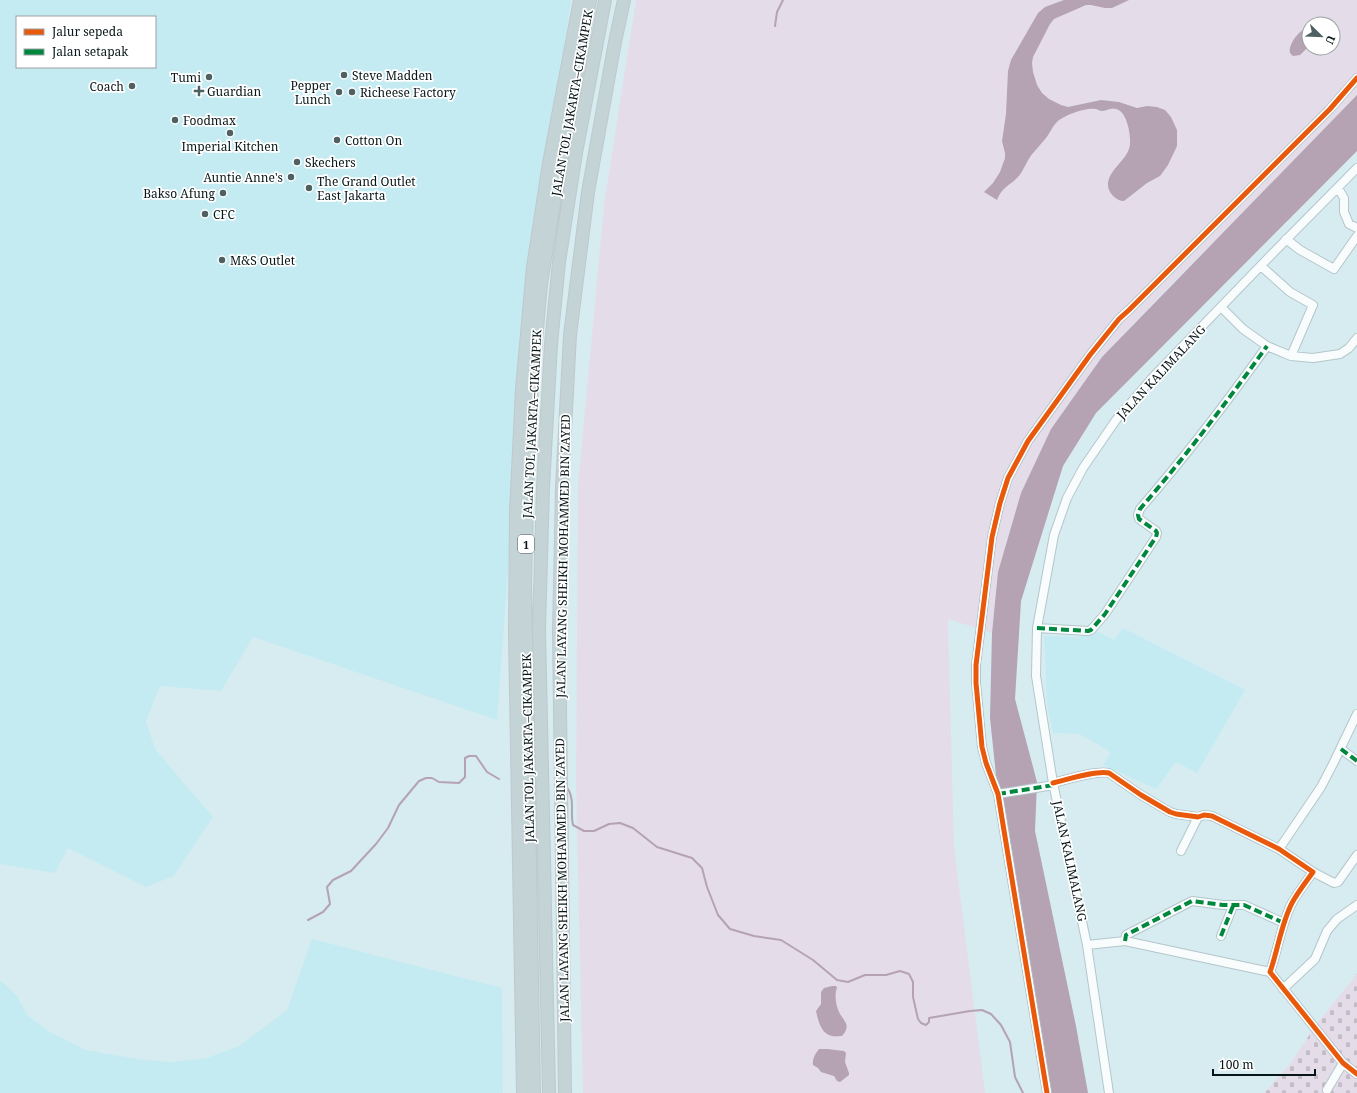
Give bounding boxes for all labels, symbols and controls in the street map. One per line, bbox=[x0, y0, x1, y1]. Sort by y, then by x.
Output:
street label: JALAN TOL JAKARTA–CIKAMPEK bbox=[547, 8, 597, 198]
legend bbox=[16, 16, 156, 68]
north arrow bbox=[1301, 16, 1341, 56]
text: Jalur sepeda bbox=[51, 23, 123, 40]
text: U bbox=[1322, 33, 1339, 48]
text: Jalan setapak bbox=[51, 43, 129, 60]
place label: Steve Madden bbox=[352, 67, 433, 84]
place label: Tumi bbox=[171, 69, 201, 86]
marker: Steve Madden bbox=[339, 70, 349, 80]
marker: Tumi bbox=[204, 72, 214, 82]
place label: Pepper Lunch bbox=[291, 77, 331, 108]
place label: Coach bbox=[89, 78, 124, 95]
marker: Coach bbox=[127, 81, 137, 91]
place label: Guardian bbox=[207, 83, 262, 100]
place label: Richeese Factory bbox=[360, 84, 456, 101]
marker: Guardian bbox=[194, 86, 204, 96]
marker: Pepper Lunch bbox=[334, 87, 344, 97]
marker: Richeese Factory bbox=[347, 87, 357, 97]
place label: Foodmax bbox=[183, 112, 236, 129]
marker: Foodmax bbox=[170, 115, 180, 125]
marker: Imperial Kitchen bbox=[225, 128, 235, 138]
place label: Cotton On bbox=[345, 132, 402, 149]
marker: Cotton On bbox=[332, 135, 342, 145]
place label: Imperial Kitchen bbox=[182, 138, 279, 155]
place label: Skechers bbox=[305, 154, 356, 171]
marker: Skechers bbox=[292, 157, 302, 167]
place label: Auntie Anne's bbox=[203, 169, 283, 186]
marker: Auntie Anne's bbox=[286, 172, 296, 182]
place label: The Grand Outlet East Jakarta bbox=[317, 173, 416, 204]
marker: The Grand Outlet East Jakarta bbox=[304, 183, 314, 193]
place label: Bakso Afung bbox=[143, 185, 216, 202]
marker: Bakso Afung bbox=[218, 188, 228, 198]
place label: CFC bbox=[213, 206, 235, 223]
marker: CFC bbox=[200, 209, 210, 219]
place label: M&S Outlet bbox=[230, 252, 295, 269]
marker: M&S Outlet bbox=[217, 255, 227, 265]
street label: JALAN KALIMALANG bbox=[1112, 321, 1209, 424]
street label: JALAN TOL JAKARTA–CIKAMPEK bbox=[519, 329, 545, 520]
street label: JALAN LAYANG SHEIKH MOHAMMED BIN ZAYED bbox=[552, 414, 574, 699]
road number: 1 bbox=[518, 535, 534, 553]
street label: JALAN TOL JAKARTA–CIKAMPEK bbox=[518, 653, 538, 844]
street label: JALAN LAYANG SHEIKH MOHAMMED BIN ZAYED bbox=[551, 738, 573, 1023]
street label: JALAN KALIMALANG bbox=[1049, 798, 1091, 923]
scale bar bbox=[1213, 1051, 1315, 1077]
text: 100 m bbox=[1219, 1056, 1254, 1073]

